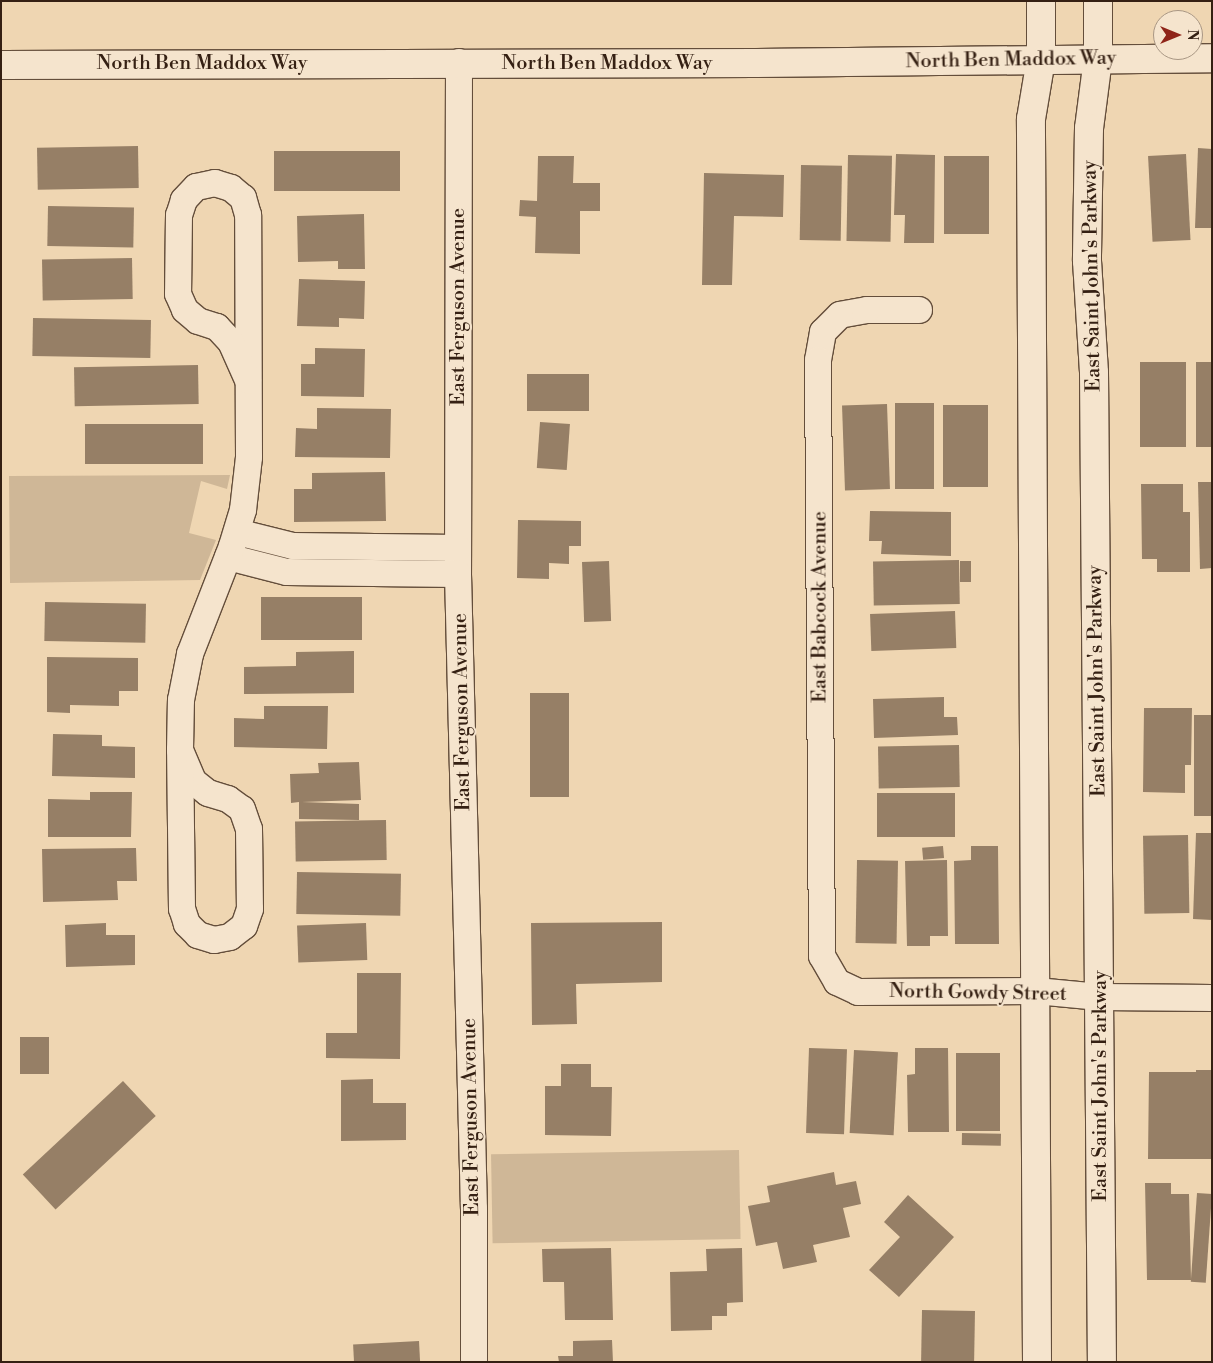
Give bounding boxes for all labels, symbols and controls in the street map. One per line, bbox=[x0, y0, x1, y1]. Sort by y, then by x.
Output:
north arrow bbox=[1153, 10, 1203, 60]
text: N bbox=[1183, 29, 1201, 41]
street label: North Ben Maddox Way bbox=[905, 46, 1117, 74]
street label: North Ben Maddox Way bbox=[97, 51, 307, 75]
street label: North Ben Maddox Way bbox=[502, 51, 712, 75]
street label: East Saint John's Parkway bbox=[1078, 160, 1106, 392]
street label: East Ferguson Avenue bbox=[446, 208, 470, 406]
street label: East Babcock Avenue bbox=[808, 511, 832, 703]
street label: East Saint John's Parkway bbox=[1083, 565, 1111, 797]
street label: East Ferguson Avenue bbox=[448, 613, 476, 811]
street label: East Saint John's Parkway bbox=[1088, 970, 1112, 1202]
street label: North Gowdy Street bbox=[889, 979, 1067, 1007]
street label: East Ferguson Avenue bbox=[457, 1018, 485, 1216]

